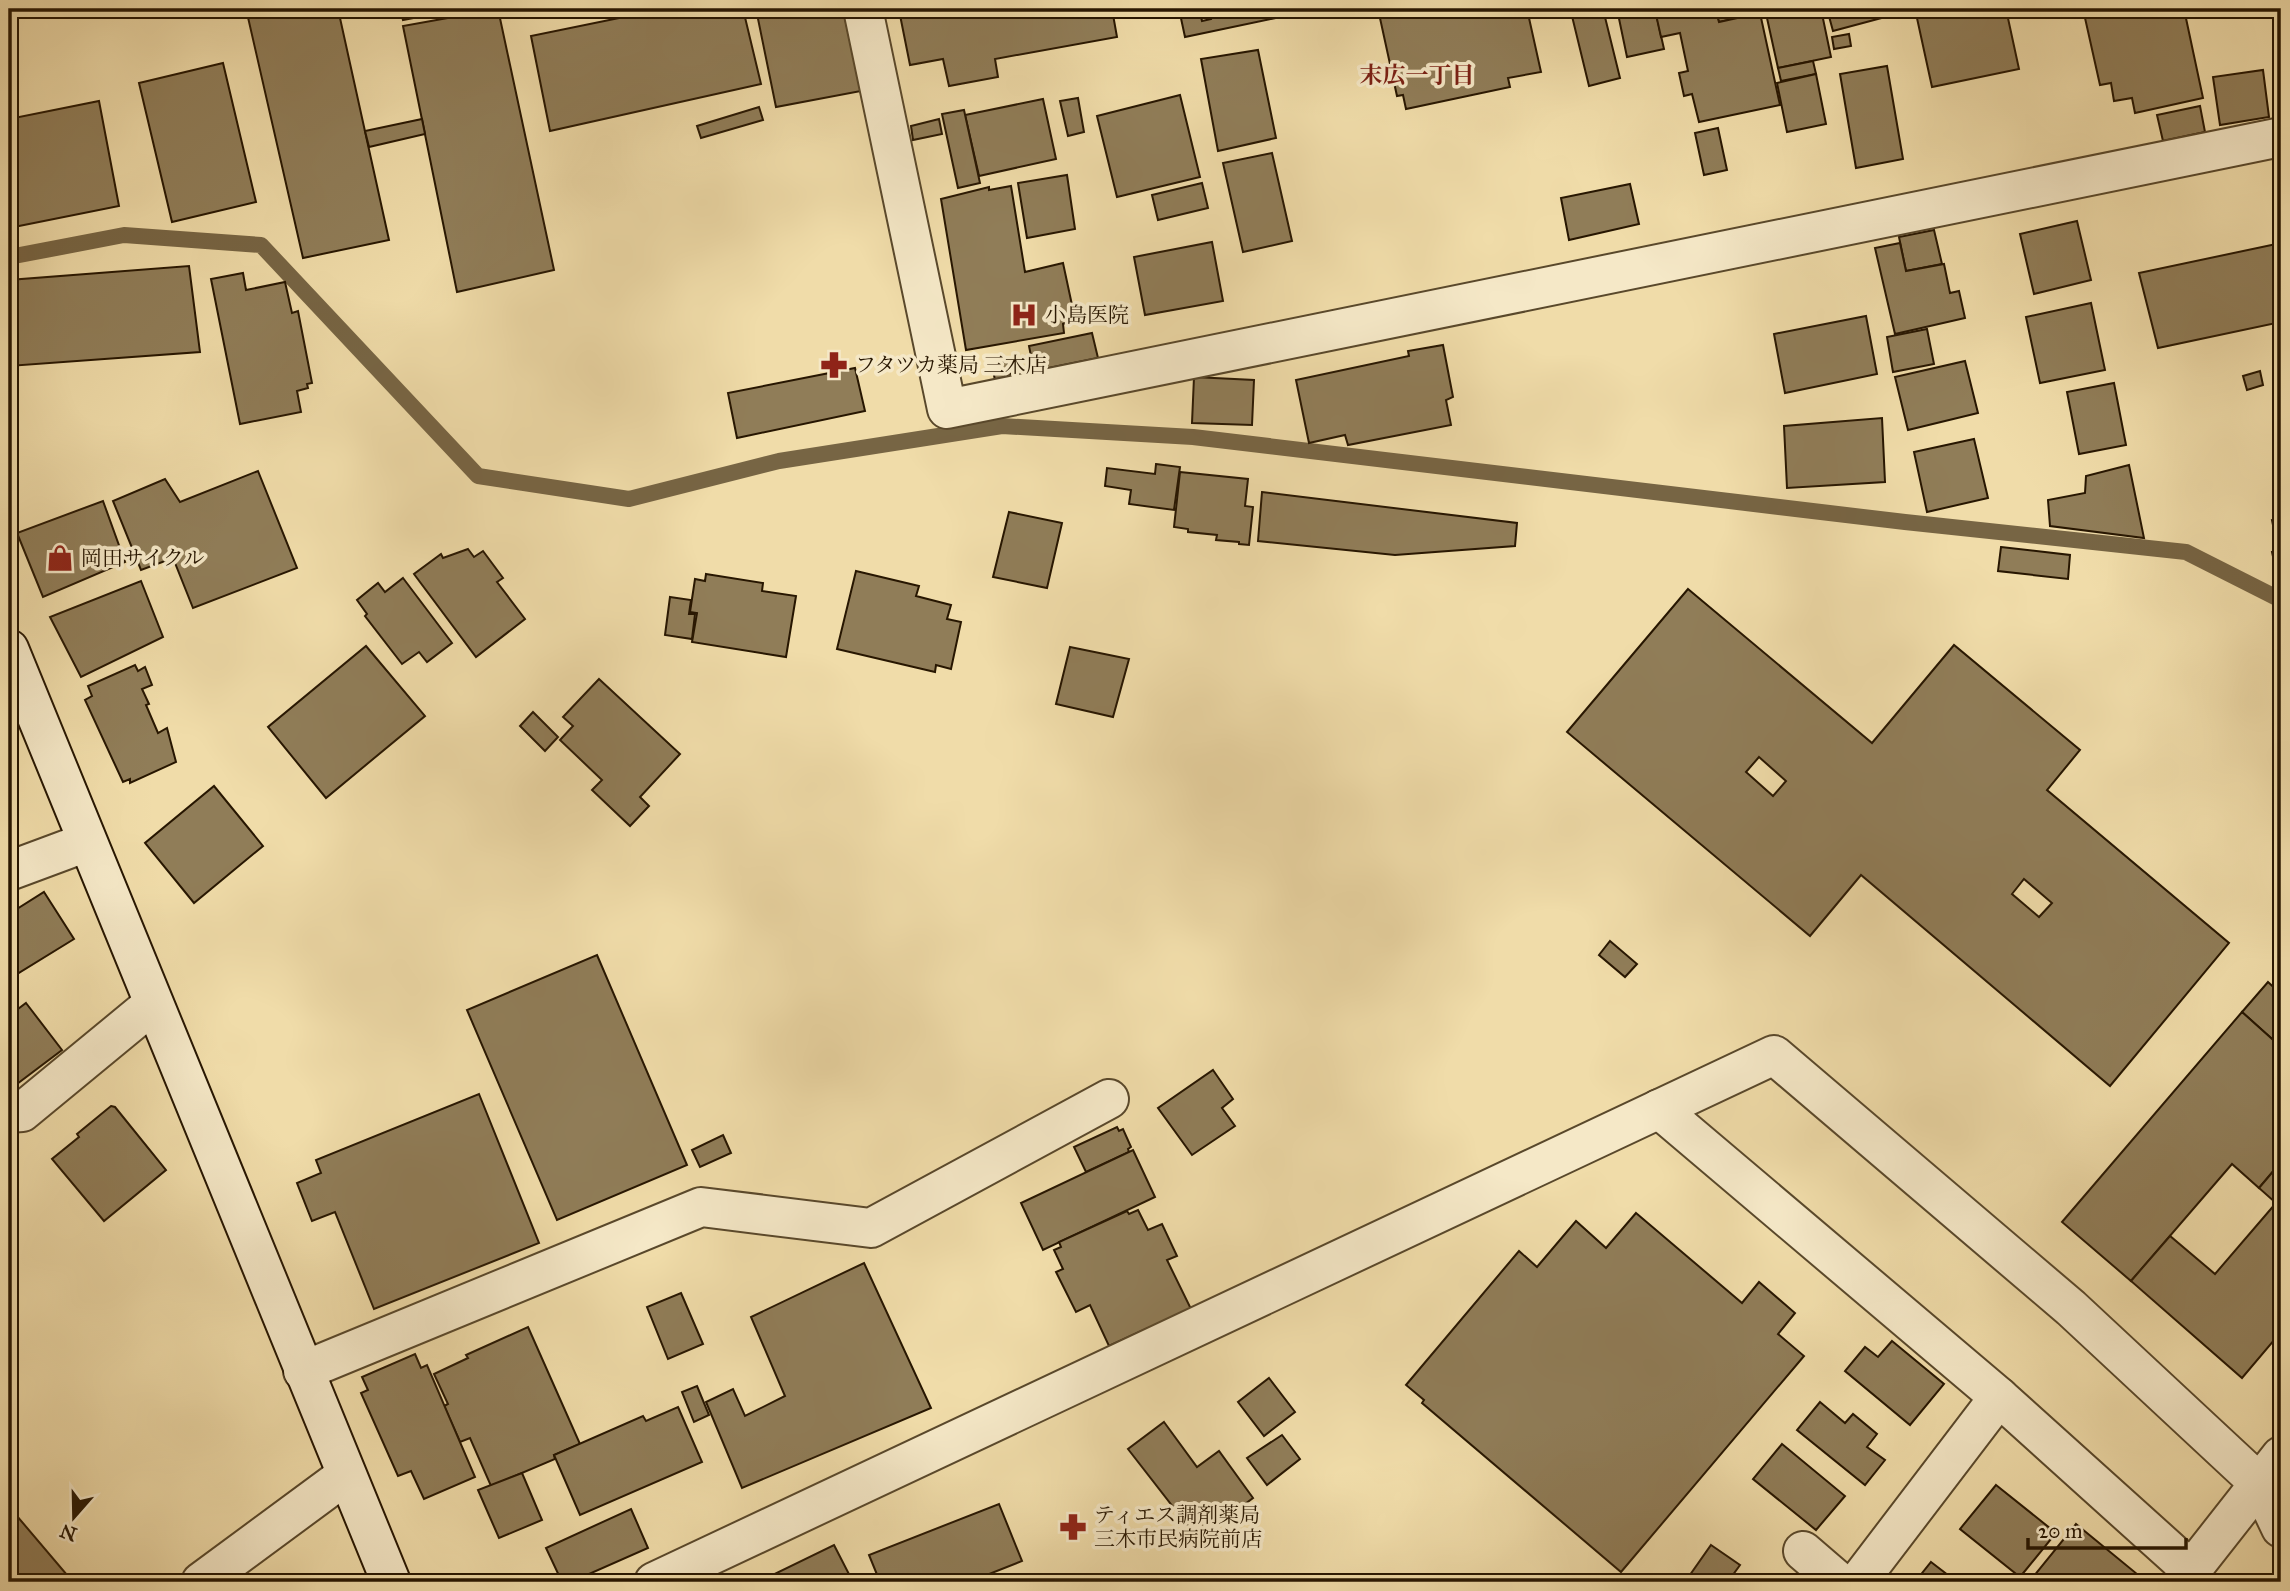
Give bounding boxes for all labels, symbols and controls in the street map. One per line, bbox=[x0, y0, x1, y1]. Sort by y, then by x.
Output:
district label: 末広一丁目 bbox=[1360, 61, 1475, 89]
hospital icon: 小島医院 bbox=[1009, 300, 1039, 330]
place label: 小島医院 bbox=[1045, 302, 1129, 328]
pharmacy icon: フタツカ薬局 三木店 bbox=[819, 350, 849, 380]
place label: フタツカ薬局 三木店 bbox=[855, 352, 1046, 378]
shop icon: 岡田サイクル bbox=[45, 543, 75, 573]
place label: 岡田サイクル bbox=[81, 545, 204, 571]
north arrow bbox=[38, 1482, 108, 1552]
place label: ティエス調剤薬局 三木市民病院前店 bbox=[1094, 1502, 1262, 1552]
scale bar bbox=[2028, 1507, 2185, 1551]
pharmacy icon: ティエス調剤薬局 三木市民病院前店 bbox=[1058, 1512, 1088, 1542]
text: 20 m bbox=[2038, 1518, 2083, 1544]
text: N bbox=[57, 1519, 80, 1546]

